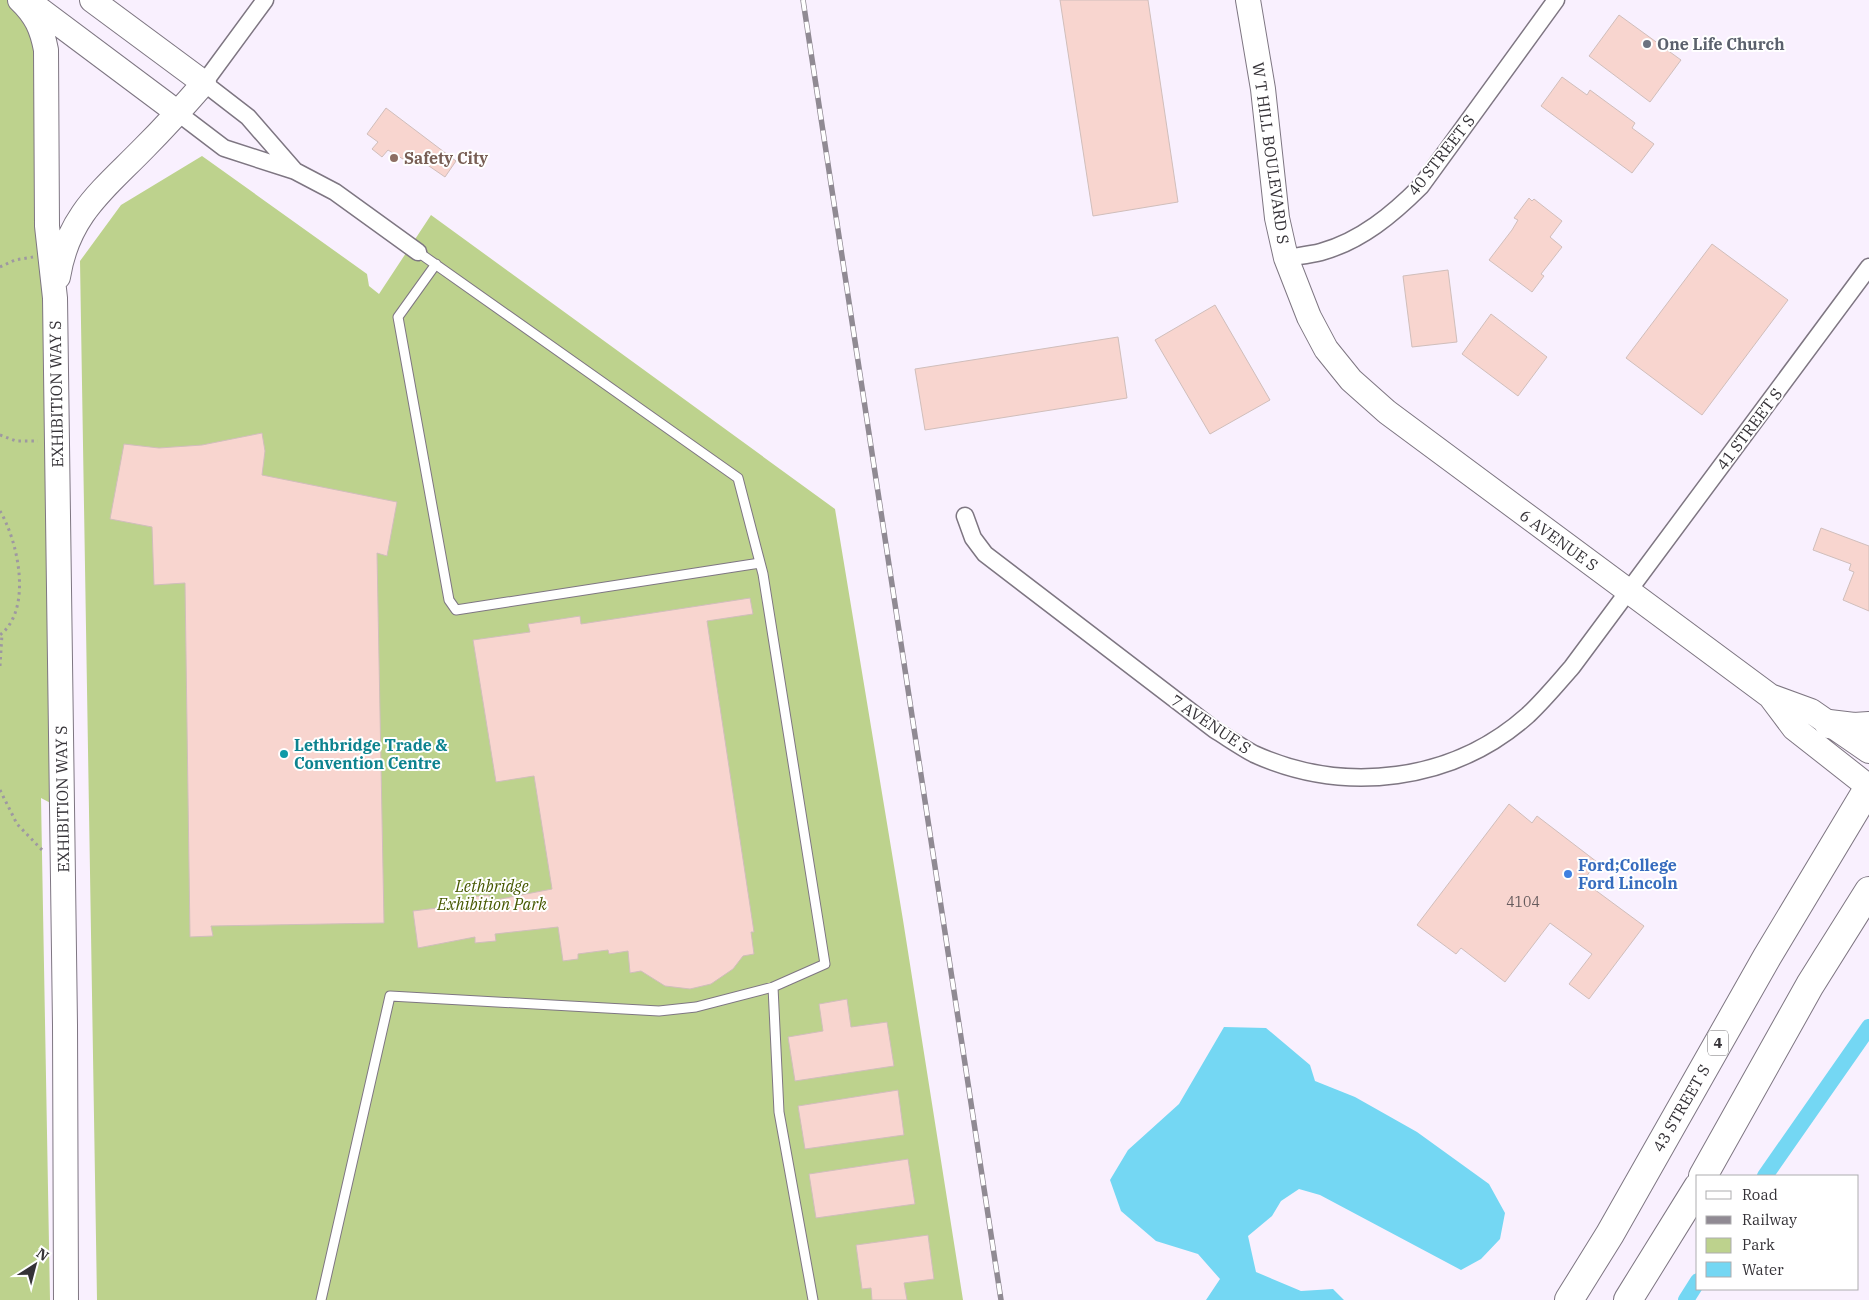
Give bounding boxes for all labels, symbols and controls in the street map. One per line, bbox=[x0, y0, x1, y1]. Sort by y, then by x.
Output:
place label: One Life Church bbox=[1657, 34, 1785, 54]
marker: One Life Church bbox=[1641, 38, 1653, 50]
street label: W T HILL BOULEVARD S bbox=[1248, 61, 1294, 245]
street label: 40 STREET S bbox=[1403, 110, 1479, 200]
place label: Safety City bbox=[404, 148, 489, 168]
marker: Safety City bbox=[388, 152, 400, 164]
street label: EXHIBITION WAY S bbox=[45, 320, 67, 468]
street label: 41 STREET S bbox=[1712, 384, 1786, 474]
street label: 6 AVENUE S bbox=[1516, 505, 1602, 575]
street label: 7 AVENUE S bbox=[1167, 690, 1255, 758]
street label: EXHIBITION WAY S bbox=[51, 725, 73, 873]
place label: Lethbridge Trade & Convention Centre bbox=[294, 735, 448, 773]
marker: Lethbridge Trade & Convention Centre bbox=[278, 748, 290, 760]
place label: Ford;College Ford Lincoln bbox=[1578, 855, 1678, 893]
marker: Ford;College Ford Lincoln bbox=[1562, 868, 1574, 880]
park label: Lethbridge Exhibition Park bbox=[436, 876, 547, 914]
house number: 4104 bbox=[1506, 893, 1540, 911]
road number: 4 bbox=[1708, 1030, 1728, 1056]
street label: 43 STREET S bbox=[1648, 1061, 1714, 1155]
legend bbox=[1696, 1175, 1859, 1290]
text: Road bbox=[1742, 1185, 1778, 1204]
text: Railway bbox=[1742, 1210, 1797, 1229]
text: Park bbox=[1742, 1235, 1775, 1254]
north arrow bbox=[10, 1240, 60, 1290]
text: N bbox=[33, 1244, 52, 1265]
text: Water bbox=[1742, 1260, 1784, 1279]

